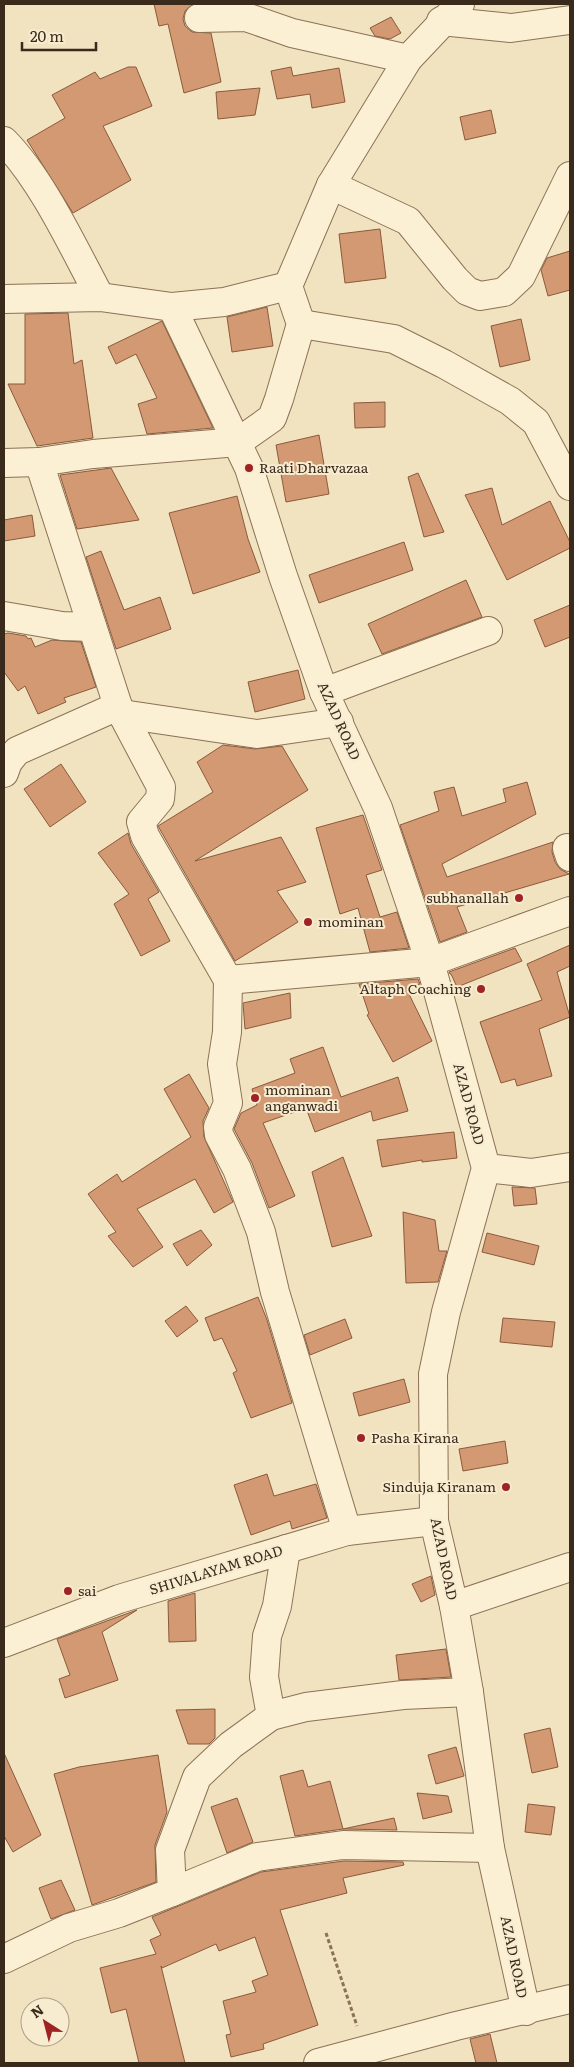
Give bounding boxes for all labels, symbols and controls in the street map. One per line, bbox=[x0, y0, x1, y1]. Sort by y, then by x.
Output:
scale bar bbox=[22, 20, 96, 52]
text: 20 m bbox=[30, 24, 64, 47]
place label: Raati Dharvazaa bbox=[259, 457, 369, 477]
marker: Raati Dharvazaa bbox=[243, 462, 255, 474]
street label: AZAD ROAD bbox=[314, 678, 366, 763]
place label: subhanallah bbox=[426, 887, 509, 907]
marker: subhanallah bbox=[513, 892, 525, 904]
place label: mominan bbox=[318, 911, 384, 931]
marker: mominan bbox=[302, 916, 314, 928]
place label: Altaph Coaching bbox=[359, 978, 471, 998]
marker: Altaph Coaching bbox=[475, 983, 487, 995]
street label: AZAD ROAD bbox=[449, 1061, 491, 1147]
place label: mominan anganwadi bbox=[265, 1079, 338, 1115]
marker: mominan anganwadi bbox=[249, 1092, 261, 1104]
place label: Pasha Kirana bbox=[371, 1427, 459, 1447]
marker: Pasha Kirana bbox=[355, 1432, 367, 1444]
place label: Sinduja Kiranam bbox=[383, 1476, 496, 1496]
marker: Sinduja Kiranam bbox=[500, 1481, 512, 1493]
street label: AZAD ROAD bbox=[426, 1516, 464, 1602]
street label: SHIVALAYAM ROAD bbox=[147, 1539, 285, 1599]
place label: sai bbox=[78, 1580, 97, 1600]
marker: sai bbox=[62, 1585, 74, 1597]
street label: AZAD ROAD bbox=[496, 1914, 534, 2000]
north arrow bbox=[20, 1997, 70, 2047]
text: N bbox=[26, 1999, 48, 2022]

